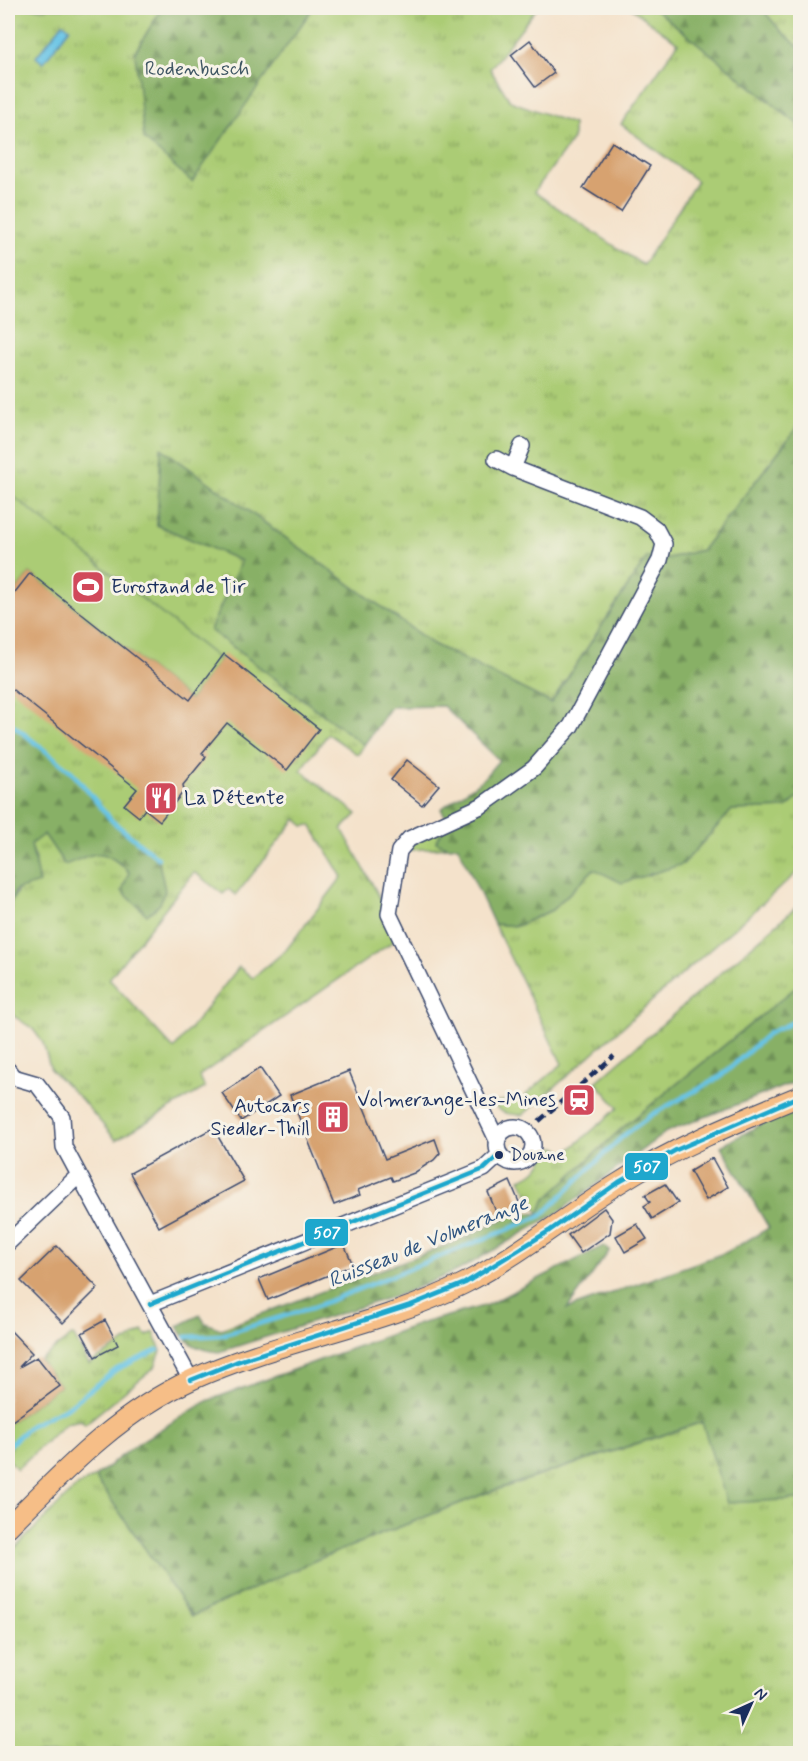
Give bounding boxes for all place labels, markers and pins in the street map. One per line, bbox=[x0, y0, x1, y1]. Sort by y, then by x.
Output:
sports icon: Eurostand de Tir bbox=[70, 569, 106, 605]
place label: Eurostand de Tir bbox=[111, 574, 246, 601]
restaurant icon: La Détente bbox=[143, 780, 179, 816]
place label: La Détente bbox=[184, 785, 285, 812]
station icon: Volmerange-les-Mines bbox=[561, 1082, 597, 1118]
place label: Volmerange-les-Mines bbox=[357, 1087, 556, 1115]
place label: Autocars Siedler-Thill bbox=[211, 1093, 310, 1143]
building icon: Autocars Siedler-Thill bbox=[315, 1099, 351, 1135]
place label: Douane bbox=[510, 1143, 565, 1167]
marker: Douane bbox=[493, 1149, 505, 1161]

